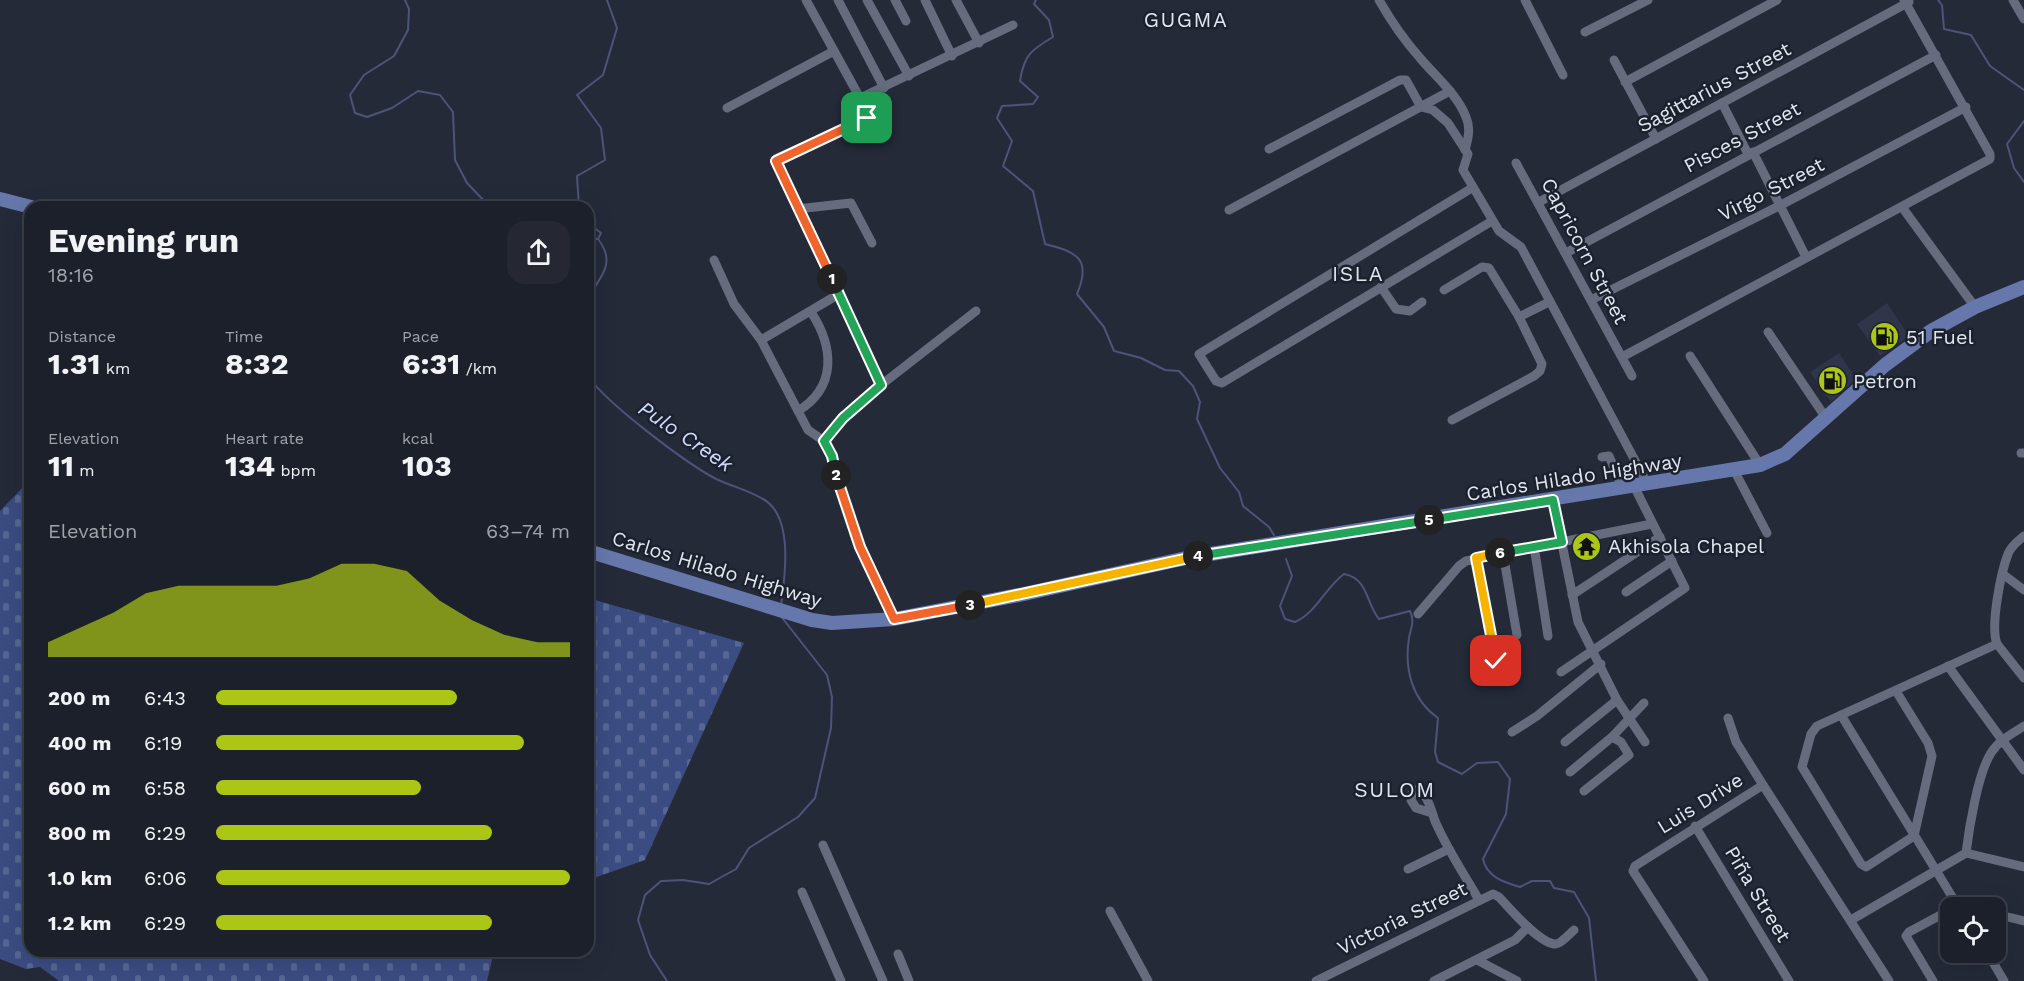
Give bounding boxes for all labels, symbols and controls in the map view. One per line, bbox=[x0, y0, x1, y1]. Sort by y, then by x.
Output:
district label: GUGMA bbox=[1144, 7, 1228, 32]
street label: Sagittarius Street bbox=[1633, 36, 1795, 138]
pin bbox=[841, 92, 892, 143]
street label: Pisces Street bbox=[1680, 96, 1805, 178]
icon: arrive bbox=[850, 101, 883, 134]
street label: Virgo Street bbox=[1714, 152, 1828, 226]
street label: Capricorn Street bbox=[1536, 174, 1634, 329]
text: Evening run bbox=[48, 221, 239, 260]
button: share bbox=[507, 221, 570, 284]
district label: ISLA bbox=[1332, 261, 1384, 286]
text: 18:16 bbox=[48, 263, 94, 287]
pin: 1 bbox=[817, 264, 847, 294]
text: 1 bbox=[829, 269, 835, 288]
fuel station icon: 51 Fuel bbox=[1869, 321, 1901, 353]
place label: 51 Fuel bbox=[1906, 325, 1974, 349]
text: Distance bbox=[48, 327, 116, 346]
text: Time bbox=[225, 327, 263, 346]
text: Pace bbox=[402, 327, 439, 346]
text: 1.31 bbox=[48, 346, 100, 381]
text: 8:32 bbox=[225, 346, 289, 381]
text: 6:31 bbox=[402, 346, 460, 381]
text: km bbox=[100, 359, 130, 378]
text: /km bbox=[460, 359, 497, 378]
fuel station icon: Petron bbox=[1816, 365, 1848, 397]
place label: Petron bbox=[1853, 369, 1917, 393]
water label: Pulo Creek bbox=[634, 395, 738, 477]
text: Elevation bbox=[48, 429, 119, 448]
text: Heart rate bbox=[225, 429, 304, 448]
text: kcal bbox=[402, 429, 434, 448]
text: 11 bbox=[48, 448, 74, 483]
text: 134 bbox=[225, 448, 275, 483]
text: 103 bbox=[402, 448, 452, 483]
street label: Carlos Hilado Highway bbox=[1465, 448, 1684, 506]
pin: 2 bbox=[821, 460, 851, 490]
text: m bbox=[74, 461, 95, 480]
text: bpm bbox=[275, 461, 316, 480]
text: 2 bbox=[831, 465, 841, 484]
pin: 5 bbox=[1414, 505, 1444, 535]
text: 5 bbox=[1424, 510, 1434, 529]
text: Elevation bbox=[48, 519, 137, 543]
text: 63–74 m bbox=[486, 519, 570, 543]
street label: Carlos Hilado Highway bbox=[609, 526, 825, 613]
temple icon: Akhisola Chapel bbox=[1571, 530, 1603, 562]
place label: Akhisola Chapel bbox=[1608, 534, 1764, 558]
pin: 6 bbox=[1485, 538, 1515, 568]
pin: 4 bbox=[1183, 541, 1213, 571]
text: 6 bbox=[1495, 543, 1505, 562]
text: 4 bbox=[1193, 546, 1203, 565]
pin: 3 bbox=[955, 590, 985, 620]
text: 3 bbox=[965, 595, 975, 614]
pin bbox=[1470, 635, 1521, 686]
icon: check bbox=[1479, 644, 1512, 677]
text: 200 m bbox=[48, 686, 110, 710]
text: 6:43 bbox=[144, 686, 186, 710]
text: 400 m bbox=[48, 731, 111, 755]
text: 6:19 bbox=[144, 731, 182, 755]
street label: Luis Drive bbox=[1653, 767, 1747, 839]
text: 600 m bbox=[48, 776, 111, 800]
text: 6:58 bbox=[144, 776, 186, 800]
district label: SULOM bbox=[1354, 777, 1436, 802]
text: 800 m bbox=[48, 821, 111, 845]
text: 6:29 bbox=[144, 821, 186, 845]
street label: Piña Street bbox=[1720, 842, 1796, 947]
text: 1.0 km bbox=[48, 866, 112, 890]
text: 6:06 bbox=[144, 866, 187, 890]
street label: Victoria Street bbox=[1333, 876, 1471, 960]
map controls bbox=[1940, 897, 2006, 963]
button: locate bbox=[1940, 897, 2006, 963]
text: 1.2 km bbox=[48, 911, 111, 935]
text: 6:29 bbox=[144, 911, 186, 935]

